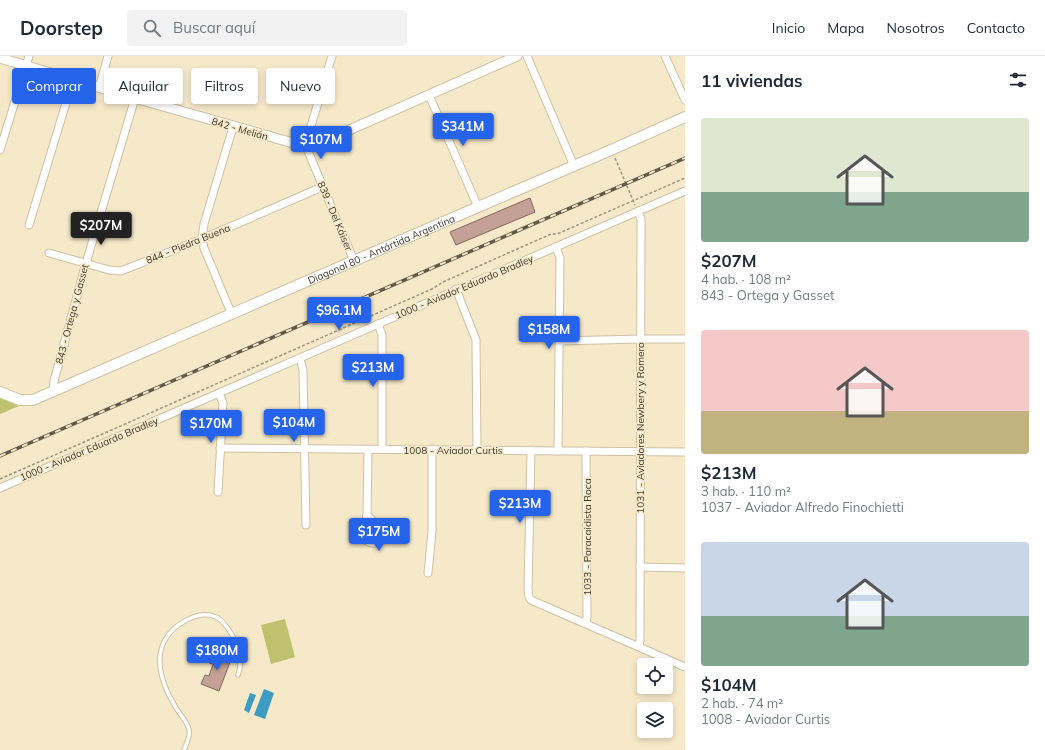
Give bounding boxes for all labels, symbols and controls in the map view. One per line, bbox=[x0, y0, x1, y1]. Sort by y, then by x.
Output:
search box bbox=[127, 10, 407, 46]
text: Doorstep bbox=[20, 16, 103, 40]
icon: search bbox=[141, 17, 163, 39]
text: Buscar aquí bbox=[173, 18, 255, 37]
text: Inicio bbox=[772, 19, 805, 37]
text: Mapa bbox=[827, 19, 865, 37]
text: Nosotros bbox=[887, 19, 945, 37]
text: Contacto bbox=[967, 19, 1025, 37]
chip: Comprar bbox=[12, 68, 96, 104]
chip: Alquilar bbox=[104, 68, 183, 104]
chip: Filtros bbox=[191, 68, 258, 104]
chip: Nuevo bbox=[266, 68, 335, 104]
icon: filters bbox=[1007, 69, 1029, 91]
text: 11 viviendas bbox=[701, 70, 803, 91]
pin: $341M bbox=[435, 113, 491, 147]
street label: 842 - Melián bbox=[210, 115, 270, 143]
text: $341M bbox=[442, 118, 484, 134]
pin: $107M bbox=[293, 126, 349, 160]
text: $107M bbox=[300, 131, 342, 147]
icon: home bbox=[829, 144, 901, 216]
street label: 839 - Del Káiser bbox=[315, 179, 356, 253]
street label: Diagonal 80 - Antártida Argentina bbox=[305, 211, 457, 287]
pin: $207M bbox=[73, 212, 129, 246]
text: $207M bbox=[80, 217, 122, 233]
street label: 844 - Piedra Buena bbox=[144, 221, 232, 267]
text: $207M bbox=[701, 250, 757, 271]
street label: 1000 - Aviador Eduardo Bradley bbox=[393, 252, 536, 322]
street label: 843 - Ortega y Gasset bbox=[52, 262, 92, 365]
text: 4 hab. · 108 m² bbox=[701, 271, 791, 287]
text: 843 - Ortega y Gasset bbox=[701, 287, 835, 303]
pin: $96.1M bbox=[306, 297, 372, 331]
text: $96.1M bbox=[316, 302, 362, 318]
pin: $158M bbox=[521, 316, 577, 350]
text: $158M bbox=[528, 321, 570, 337]
street label: 1031 - Aviadores Newbery y Romero bbox=[634, 342, 647, 514]
pin: $213M bbox=[345, 354, 401, 388]
icon: home bbox=[829, 356, 901, 428]
text: $213M bbox=[352, 359, 394, 375]
pin: $104M bbox=[266, 409, 322, 443]
pin: $170M bbox=[183, 410, 239, 444]
street label: 1000 - Aviador Eduardo Bradley bbox=[18, 414, 161, 484]
text: $104M bbox=[273, 414, 315, 430]
text: $170M bbox=[190, 415, 232, 431]
street label: 1008 - Aviador Curtis bbox=[403, 444, 503, 457]
text: $213M bbox=[701, 462, 757, 483]
street label: 1033 - Paracaidista Roca bbox=[581, 478, 594, 596]
text: 3 hab. · 110 m² bbox=[701, 483, 791, 499]
pin: $213M bbox=[492, 490, 548, 524]
text: $213M bbox=[499, 495, 541, 511]
text: 1037 - Aviador Alfredo Finochietti bbox=[701, 499, 904, 515]
pin: $175M bbox=[351, 518, 407, 552]
text: $175M bbox=[358, 523, 400, 539]
icon: home bbox=[829, 568, 901, 640]
pin: $180M bbox=[189, 637, 245, 671]
text: $180M bbox=[196, 642, 238, 658]
map controls bbox=[637, 658, 673, 738]
button: locate bbox=[637, 658, 673, 694]
text: $104M bbox=[701, 674, 757, 695]
text: 2 hab. · 74 m² bbox=[701, 695, 783, 711]
button: layers bbox=[637, 702, 673, 738]
text: 1008 - Aviador Curtis bbox=[701, 711, 830, 727]

